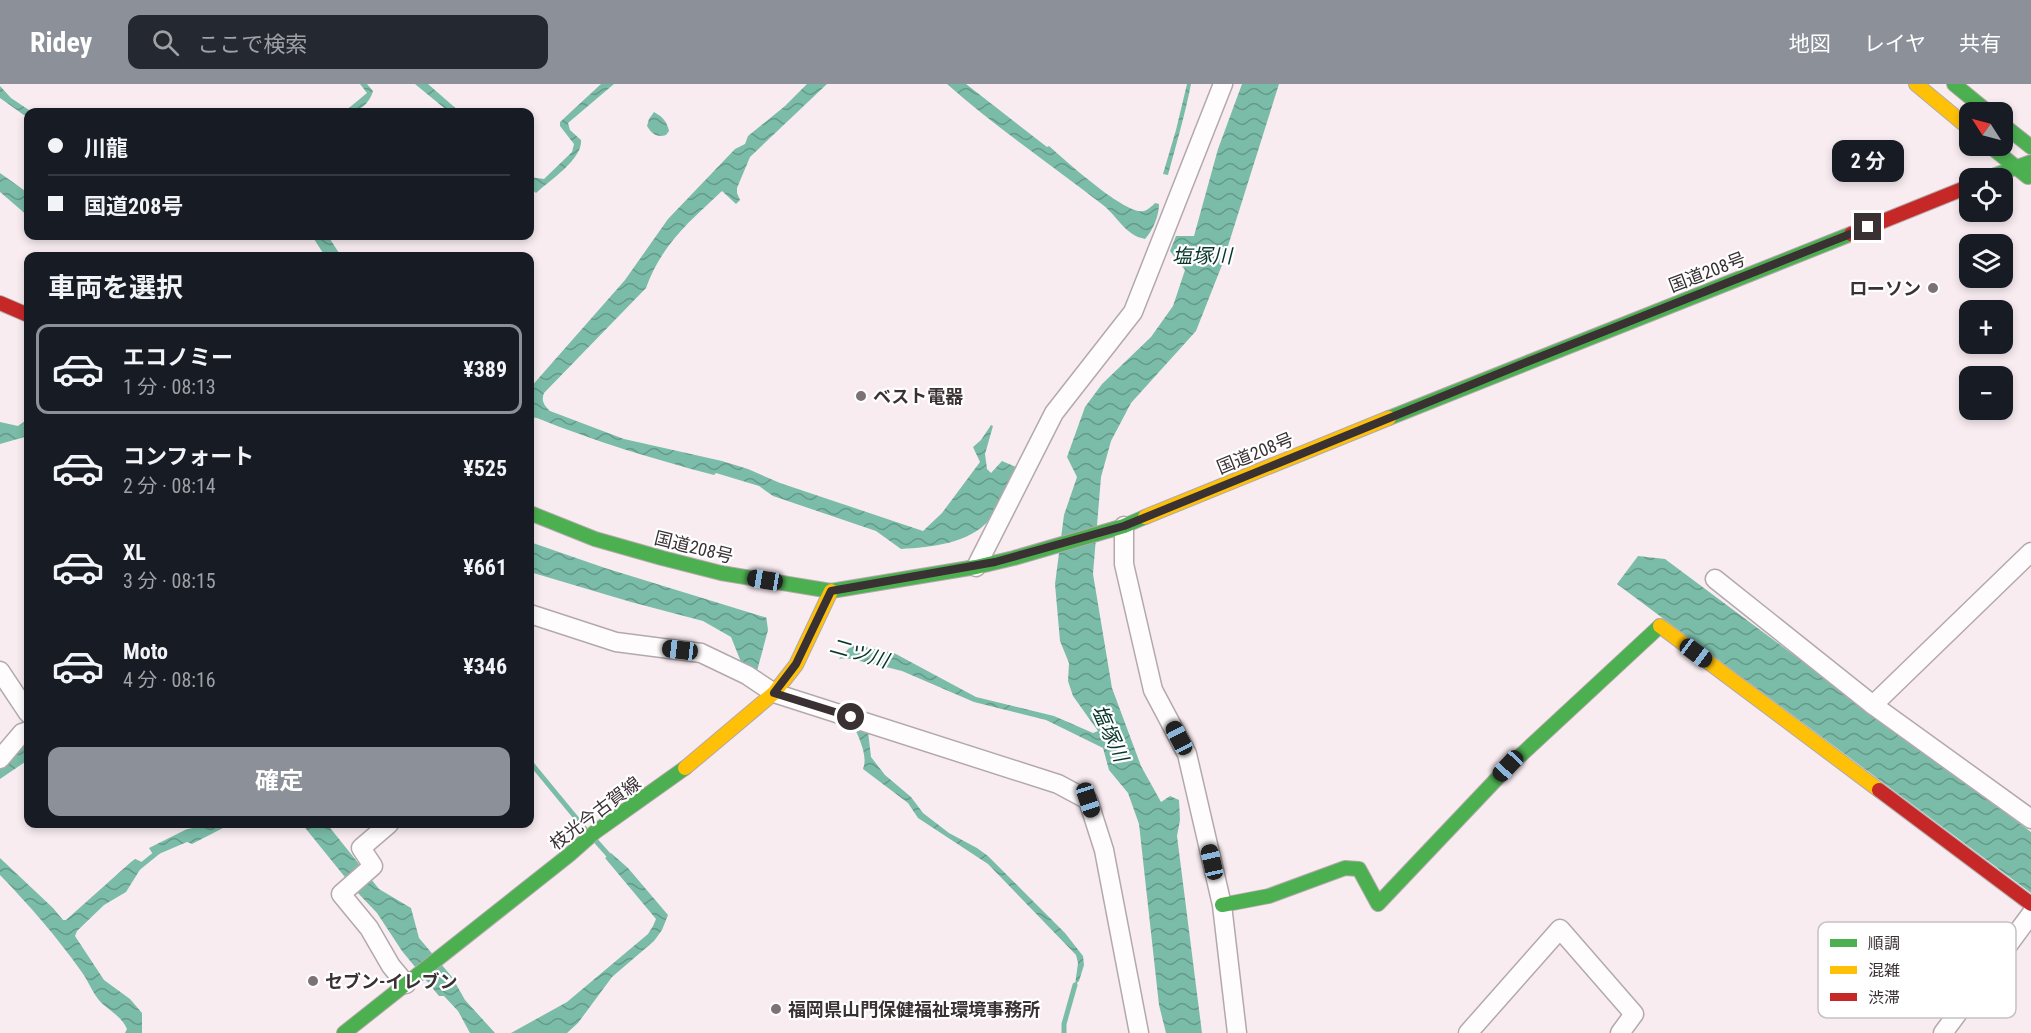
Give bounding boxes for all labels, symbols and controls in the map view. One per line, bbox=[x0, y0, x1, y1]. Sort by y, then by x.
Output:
search box bbox=[128, 15, 548, 69]
text: Ridey bbox=[30, 26, 92, 59]
icon: search bbox=[149, 26, 182, 59]
text: ここで検索 bbox=[197, 32, 307, 57]
text: 地図 bbox=[1789, 32, 1831, 56]
text: レイヤ bbox=[1864, 32, 1926, 56]
text: 共有 bbox=[1959, 32, 2001, 56]
north arrow bbox=[1959, 102, 2013, 156]
map controls bbox=[1959, 102, 2013, 420]
text: 川龍 bbox=[84, 136, 128, 161]
callout: 2 分 bbox=[1832, 140, 1904, 182]
text: 2 分 bbox=[1851, 149, 1885, 173]
button: locate bbox=[1959, 168, 2013, 222]
text: 国道208号 bbox=[84, 194, 183, 219]
route end bbox=[1854, 213, 1881, 240]
button: layers bbox=[1959, 234, 2013, 288]
water label: 塩塚川 bbox=[1172, 244, 1234, 268]
street label: 国道208号 bbox=[1666, 248, 1748, 296]
text: 車両を選択 bbox=[48, 272, 183, 304]
place label: ローソン bbox=[1849, 278, 1921, 299]
marker: ローソン bbox=[1926, 281, 1940, 295]
button: + bbox=[1959, 300, 2013, 354]
icon: car bbox=[51, 342, 105, 396]
text: エコノミー bbox=[123, 345, 233, 370]
text: ¥389 bbox=[463, 357, 507, 382]
button: − bbox=[1959, 366, 2013, 420]
text: 1 分 · 08:13 bbox=[123, 375, 216, 399]
place label: ベスト電器 bbox=[873, 386, 963, 407]
marker: ベスト電器 bbox=[854, 389, 868, 403]
street label: 国道208号 bbox=[1214, 428, 1296, 478]
icon: car bbox=[51, 441, 105, 495]
text: コンフォート bbox=[123, 444, 254, 469]
text: ¥525 bbox=[463, 456, 507, 481]
text: 2 分 · 08:14 bbox=[123, 474, 216, 498]
street label: 国道208号 bbox=[652, 527, 736, 567]
icon: car bbox=[51, 540, 105, 594]
text: XL bbox=[123, 540, 146, 565]
text: ¥661 bbox=[463, 555, 507, 580]
car bbox=[746, 568, 784, 592]
text: 3 分 · 08:15 bbox=[123, 569, 216, 593]
water label: 二ツ川 bbox=[827, 633, 893, 673]
car bbox=[1676, 635, 1716, 671]
icon: car bbox=[51, 639, 105, 693]
text: Moto bbox=[123, 639, 168, 664]
car bbox=[661, 639, 699, 661]
text: ¥346 bbox=[463, 654, 507, 679]
text: 4 分 · 08:16 bbox=[123, 668, 216, 692]
water label: 塩塚川 bbox=[1087, 701, 1134, 767]
route start bbox=[837, 703, 864, 730]
car bbox=[1163, 718, 1195, 758]
button: 確定 bbox=[48, 747, 510, 816]
car bbox=[1489, 747, 1527, 785]
street label: 枝光今古賀線 bbox=[546, 772, 644, 854]
car bbox=[1074, 780, 1102, 820]
car bbox=[1199, 842, 1225, 882]
legend bbox=[1818, 922, 2016, 1018]
text: 順調 bbox=[1868, 934, 1900, 953]
text: 混雑 bbox=[1868, 961, 1900, 980]
place label: セブン-イレブン bbox=[325, 971, 458, 992]
marker: セブン-イレブン bbox=[306, 974, 320, 988]
text: 渋滞 bbox=[1868, 988, 1900, 1007]
place label: 福岡県山門保健福祉環境事務所 bbox=[788, 999, 1040, 1020]
marker: 福岡県山門保健福祉環境事務所 bbox=[769, 1002, 783, 1016]

